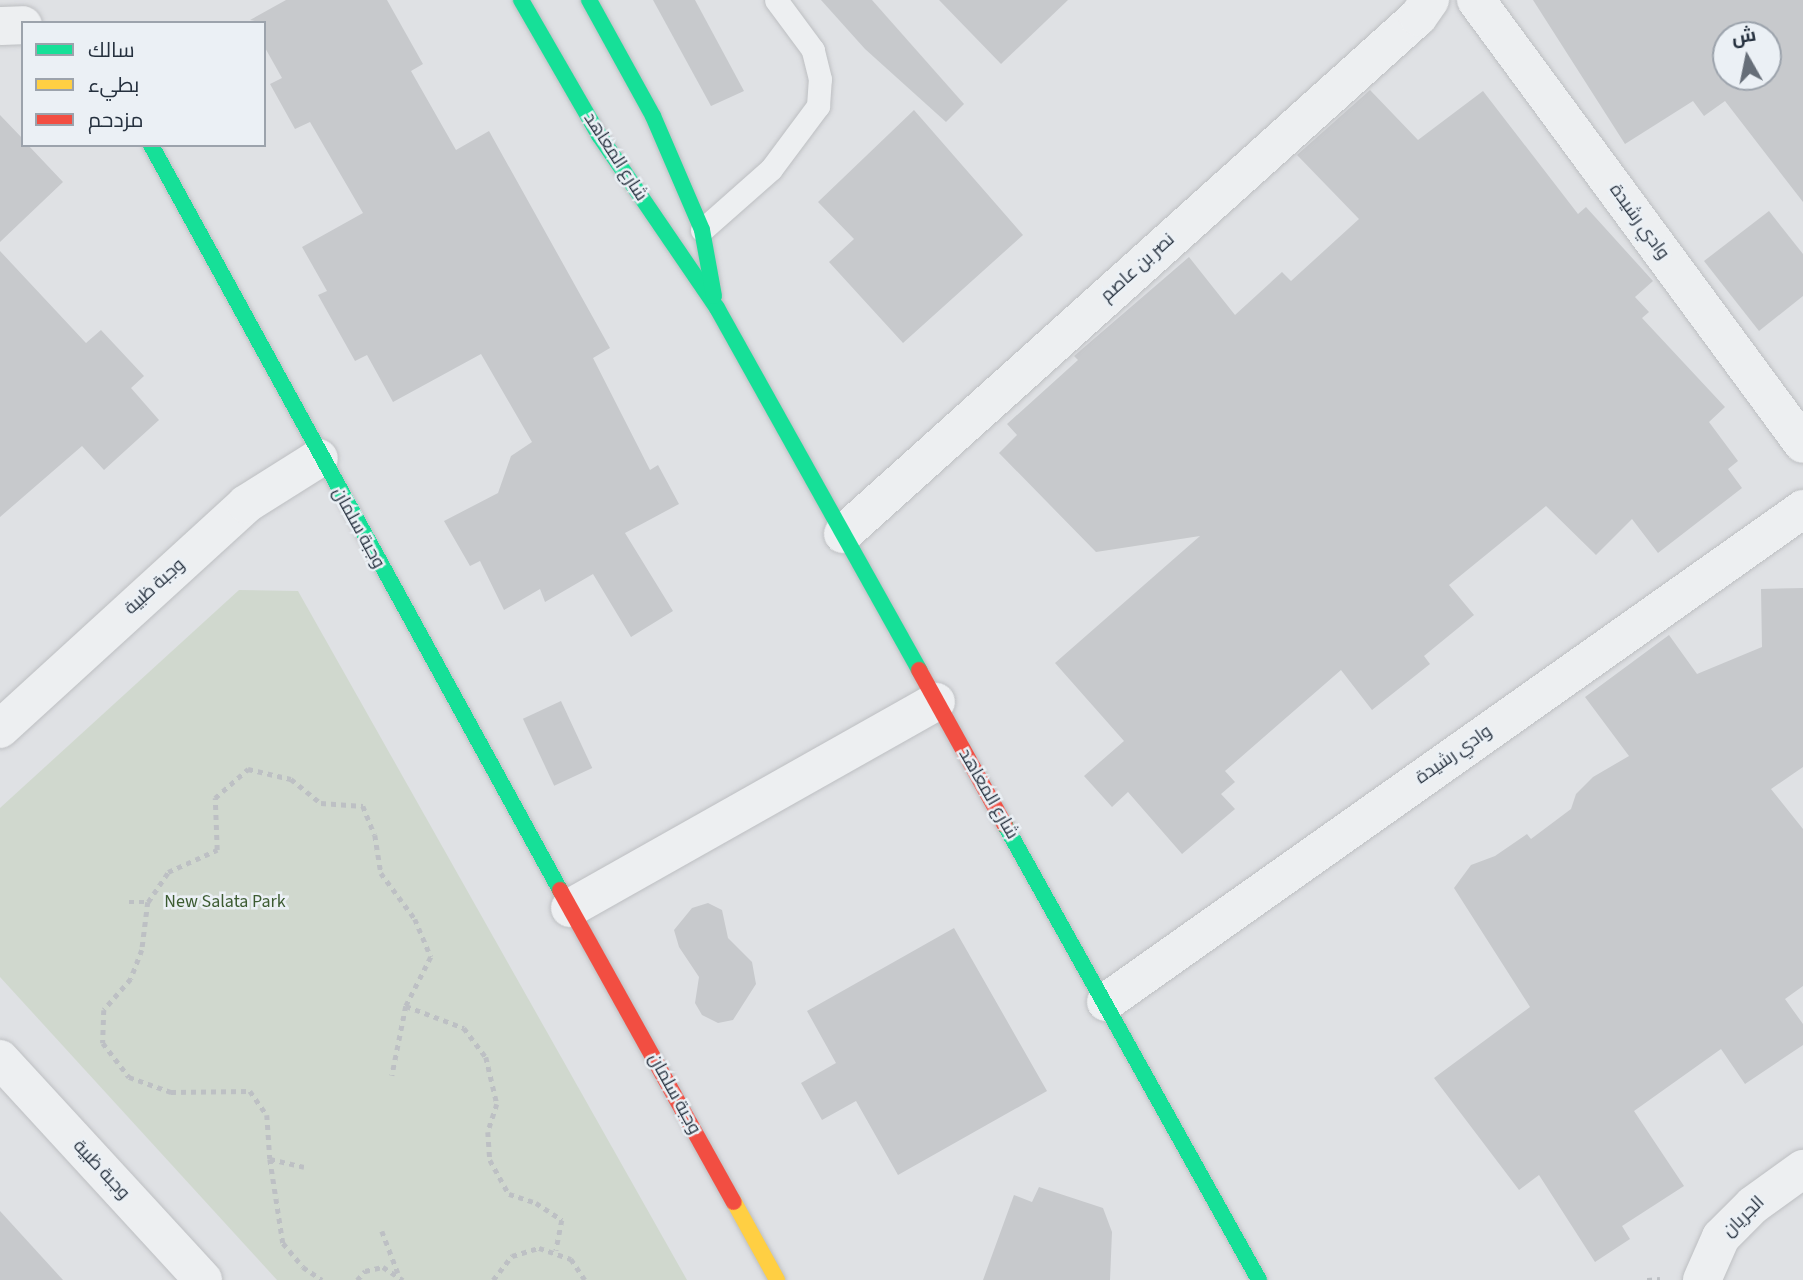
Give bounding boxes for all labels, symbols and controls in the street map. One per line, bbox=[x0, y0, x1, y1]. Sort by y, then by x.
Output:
legend bbox=[21, 21, 266, 147]
north arrow bbox=[1712, 21, 1782, 91]
text: ش bbox=[1730, 21, 1758, 52]
text: سالك bbox=[88, 35, 135, 65]
text: بطيء bbox=[88, 70, 139, 100]
text: مزدحم bbox=[88, 105, 143, 135]
street label: شارع المعاهد bbox=[578, 109, 652, 205]
street label: وادي رشيدة bbox=[1604, 180, 1674, 264]
street label: نصر بن عاصم bbox=[1097, 229, 1179, 307]
street label: وجبة سلمان bbox=[327, 484, 389, 572]
street label: وجبة ظبية bbox=[120, 554, 190, 620]
street label: وادي رشيدة bbox=[1412, 721, 1496, 789]
street label: شارع المعاهد bbox=[953, 745, 1023, 843]
park label: New Salata Park bbox=[164, 891, 286, 913]
street label: وجبة سلمان bbox=[643, 1050, 705, 1138]
street label: وجبة ظبية bbox=[68, 1136, 134, 1204]
street label: الجريان bbox=[1719, 1192, 1769, 1242]

